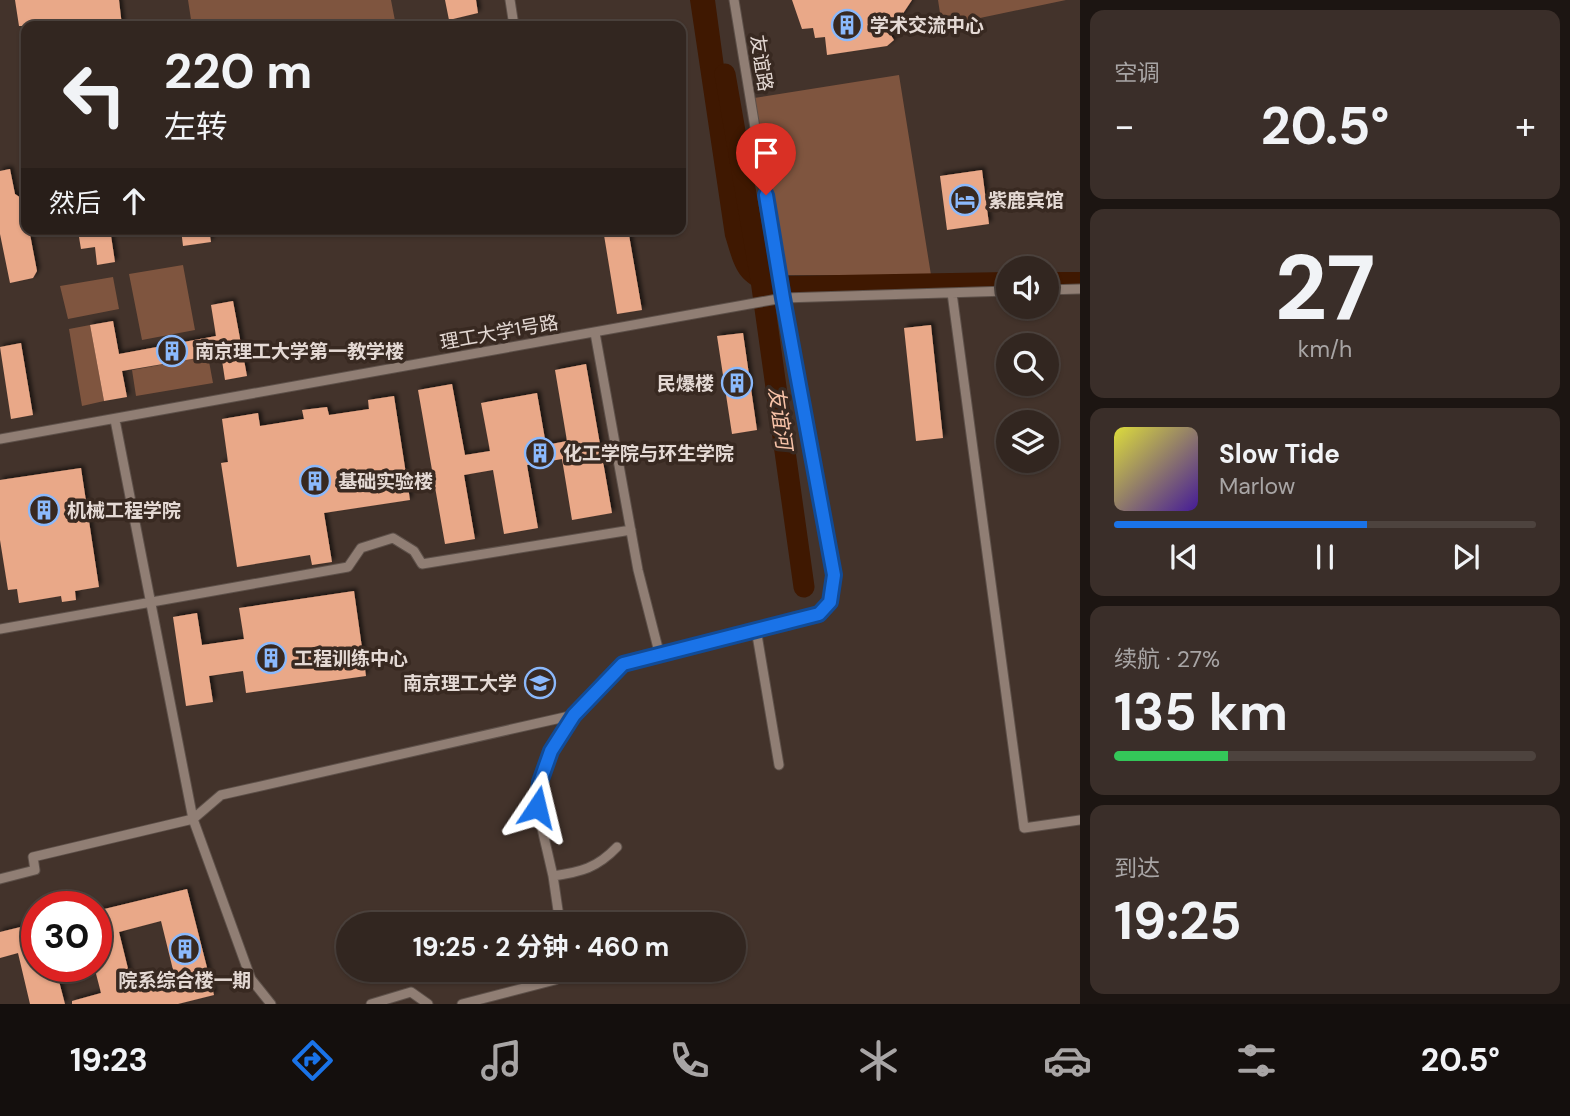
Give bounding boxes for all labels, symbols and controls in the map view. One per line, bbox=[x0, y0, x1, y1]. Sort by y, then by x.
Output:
building icon: 学术交流中心 bbox=[830, 8, 864, 42]
place label: 学术交流中心 bbox=[870, 13, 984, 38]
street label: 友谊路 bbox=[745, 33, 778, 93]
text: 220 m bbox=[164, 39, 312, 103]
icon: left bbox=[49, 49, 140, 140]
text: 空调 bbox=[1114, 58, 1160, 88]
text: 20.5° bbox=[1261, 92, 1389, 160]
text: − bbox=[1114, 101, 1135, 151]
text: + bbox=[1515, 101, 1536, 151]
text: 左转 bbox=[164, 106, 228, 148]
pin bbox=[736, 123, 796, 195]
icon: arrive bbox=[747, 134, 785, 172]
icon: ahead bbox=[115, 182, 153, 220]
hotel icon: 紫鹿宾馆 bbox=[948, 183, 982, 217]
text: 然后 bbox=[49, 186, 101, 220]
place label: 紫鹿宾馆 bbox=[988, 188, 1064, 213]
text: 27 bbox=[1275, 229, 1375, 347]
map controls bbox=[996, 256, 1059, 473]
button: sound bbox=[996, 256, 1059, 319]
street label: 理工大学1号路 bbox=[438, 310, 560, 355]
button: search bbox=[996, 333, 1059, 396]
building icon: 南京理工大学第一教学楼 bbox=[155, 334, 189, 368]
text: km/h bbox=[1298, 334, 1352, 364]
place label: 南京理工大学第一教学楼 bbox=[195, 339, 404, 364]
building icon: 民爆楼 bbox=[720, 366, 754, 400]
place label: 民爆楼 bbox=[657, 371, 714, 396]
water label: 友谊河 bbox=[762, 385, 799, 455]
button: layers bbox=[996, 410, 1059, 473]
building icon: 化工学院与环生学院 bbox=[523, 436, 557, 470]
text: Slow Tide bbox=[1219, 437, 1340, 471]
place label: 化工学院与环生学院 bbox=[563, 441, 734, 466]
building icon: 基础实验楼 bbox=[298, 464, 332, 498]
place label: 基础实验楼 bbox=[338, 469, 433, 494]
text: Marlow bbox=[1219, 471, 1295, 501]
building icon: 机械工程学院 bbox=[27, 493, 61, 527]
place label: 机械工程学院 bbox=[67, 498, 181, 523]
icon: previous bbox=[1165, 538, 1203, 576]
icon: pause bbox=[1306, 538, 1344, 576]
icon: next bbox=[1447, 538, 1485, 576]
building icon: 工程训练中心 bbox=[254, 641, 288, 675]
text: 续航 · 27% bbox=[1114, 644, 1220, 674]
place label: 工程训练中心 bbox=[294, 646, 408, 671]
school or university icon: 南京理工大学 bbox=[523, 666, 557, 700]
place label: 南京理工大学 bbox=[403, 671, 517, 696]
text: 135 km bbox=[1114, 678, 1288, 746]
position arrow bbox=[500, 770, 574, 844]
text: 到达 bbox=[1114, 853, 1160, 883]
text: 19:25 bbox=[1114, 887, 1242, 955]
speed limit sign: 30 bbox=[21, 891, 112, 982]
text: 19:25 · 2 分钟 · 460 m bbox=[413, 930, 669, 964]
building icon: 院系综合楼一期 bbox=[168, 932, 202, 966]
place label: 院系综合楼一期 bbox=[118, 968, 252, 993]
icon: directions bbox=[288, 1036, 337, 1085]
icon: music bbox=[477, 1036, 526, 1085]
icon: phone bbox=[665, 1036, 714, 1085]
icon: climate bbox=[854, 1036, 903, 1085]
icon: car bbox=[1043, 1036, 1092, 1085]
icon: filters bbox=[1232, 1036, 1281, 1085]
text: 19:23 bbox=[70, 1039, 148, 1081]
text: 20.5° bbox=[1421, 1039, 1500, 1081]

